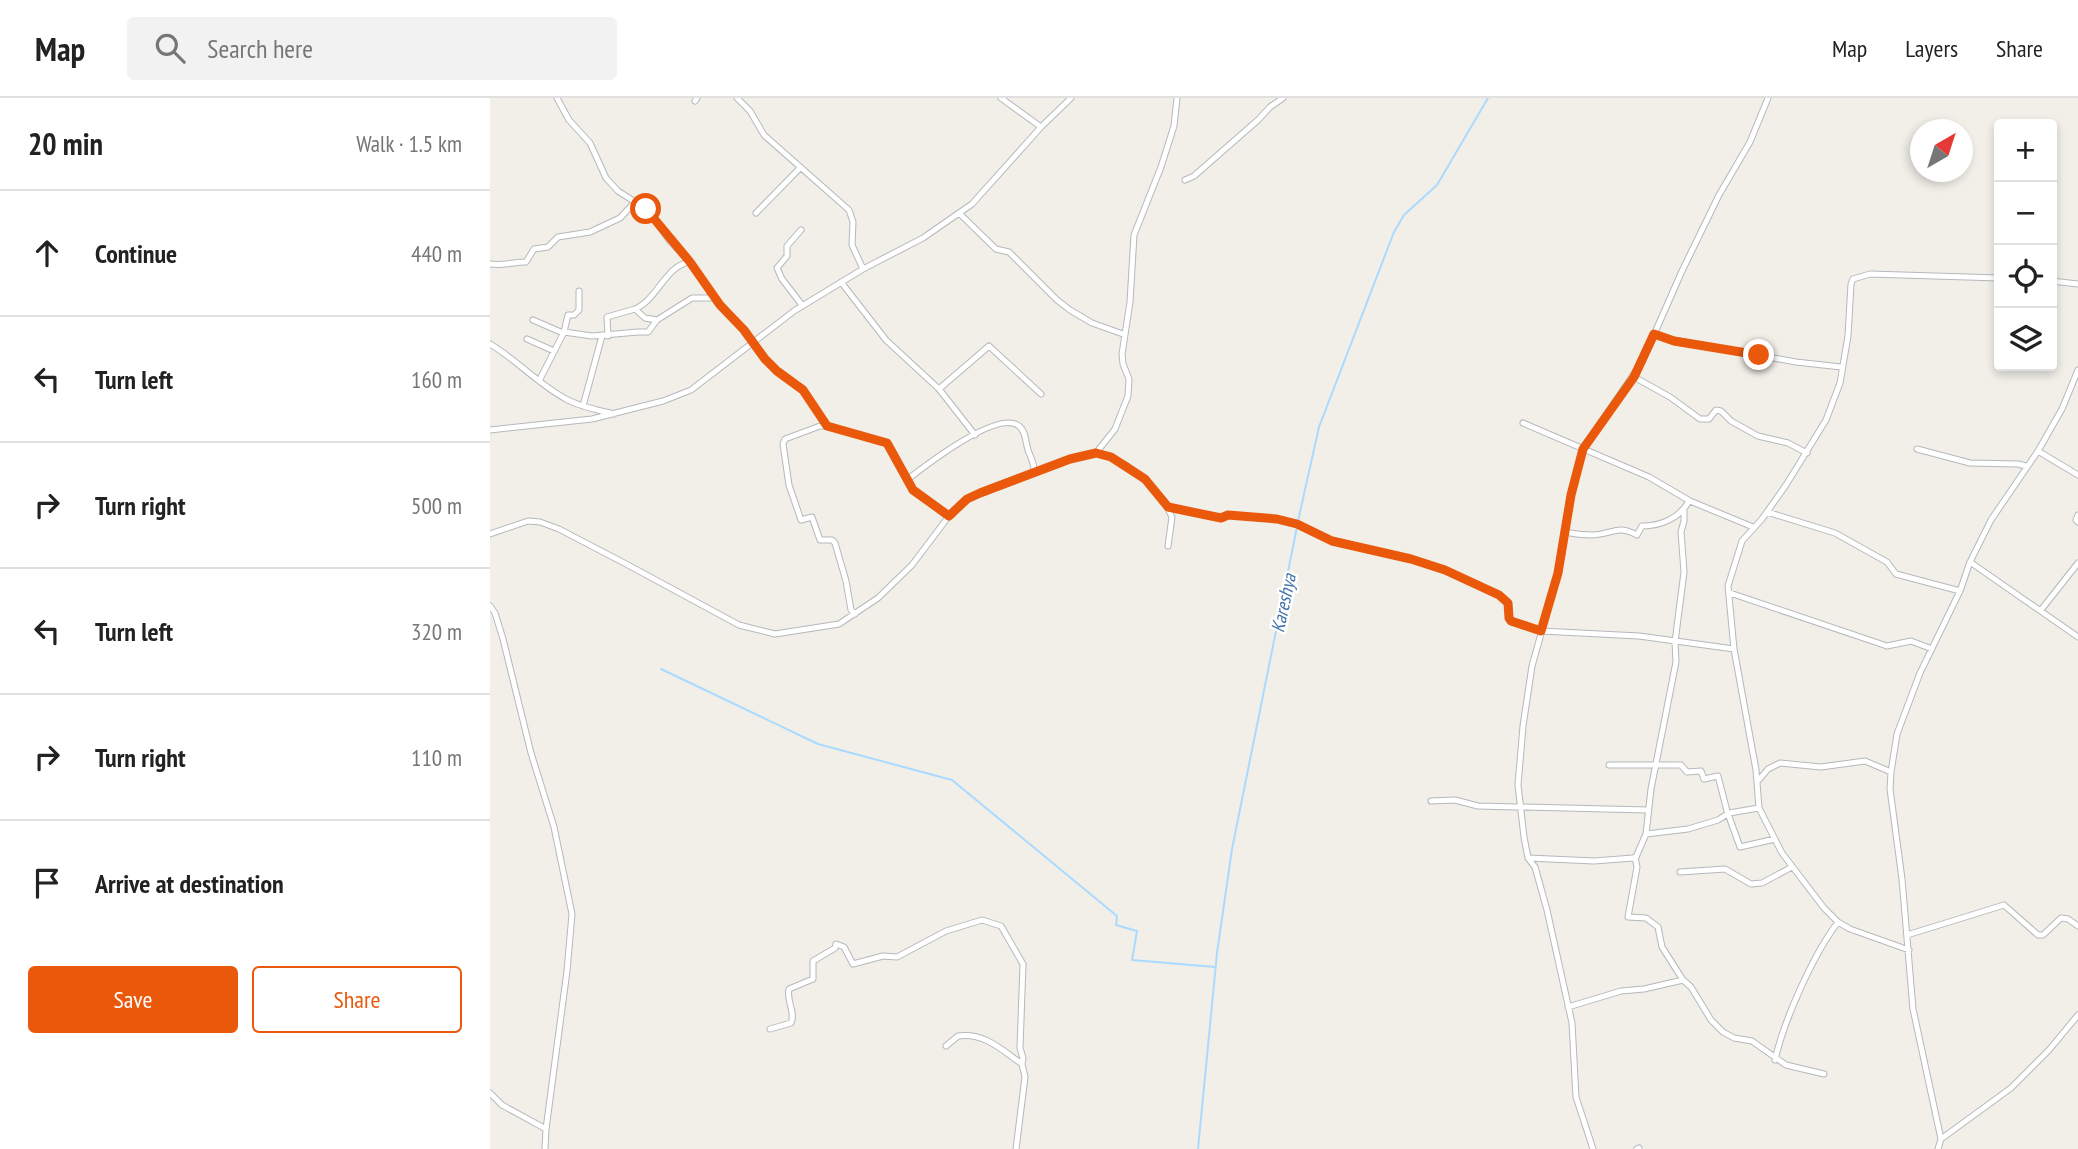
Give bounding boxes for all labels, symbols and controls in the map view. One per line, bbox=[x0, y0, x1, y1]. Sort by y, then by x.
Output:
search box bbox=[127, 17, 617, 80]
text: Map bbox=[35, 27, 85, 70]
icon: search bbox=[151, 29, 189, 67]
text: Search here bbox=[207, 32, 313, 65]
text: Map bbox=[1832, 33, 1867, 64]
text: Layers bbox=[1905, 33, 1958, 64]
text: Share bbox=[1996, 33, 2043, 64]
north arrow bbox=[1910, 119, 1973, 182]
map controls bbox=[1994, 119, 2057, 371]
button: + bbox=[1994, 119, 2057, 182]
text: 20 min bbox=[28, 124, 103, 163]
text: Walk · 1.5 km bbox=[356, 129, 462, 158]
button: − bbox=[1994, 182, 2057, 245]
route start bbox=[630, 193, 661, 224]
icon: ahead bbox=[28, 234, 66, 272]
text: Continue bbox=[95, 237, 177, 270]
text: 440 m bbox=[411, 239, 462, 268]
button: locate bbox=[1994, 245, 2057, 308]
button: layers bbox=[1994, 308, 2057, 371]
route end bbox=[1743, 339, 1774, 370]
icon: left bbox=[28, 360, 66, 398]
text: Turn left bbox=[95, 363, 173, 396]
text: 160 m bbox=[411, 365, 462, 394]
icon: right bbox=[28, 486, 66, 524]
text: Turn right bbox=[95, 489, 186, 522]
text: 500 m bbox=[411, 491, 462, 520]
water label: Kareshya bbox=[1265, 570, 1301, 634]
icon: left bbox=[28, 612, 66, 650]
text: Turn left bbox=[95, 615, 173, 648]
text: 320 m bbox=[411, 617, 462, 646]
icon: right bbox=[28, 738, 66, 776]
text: Turn right bbox=[95, 741, 186, 774]
text: 110 m bbox=[411, 743, 462, 772]
icon: arrive bbox=[28, 864, 66, 902]
text: Arrive at destination bbox=[95, 867, 284, 900]
button: Save bbox=[28, 966, 238, 1033]
button: Share bbox=[252, 966, 462, 1033]

